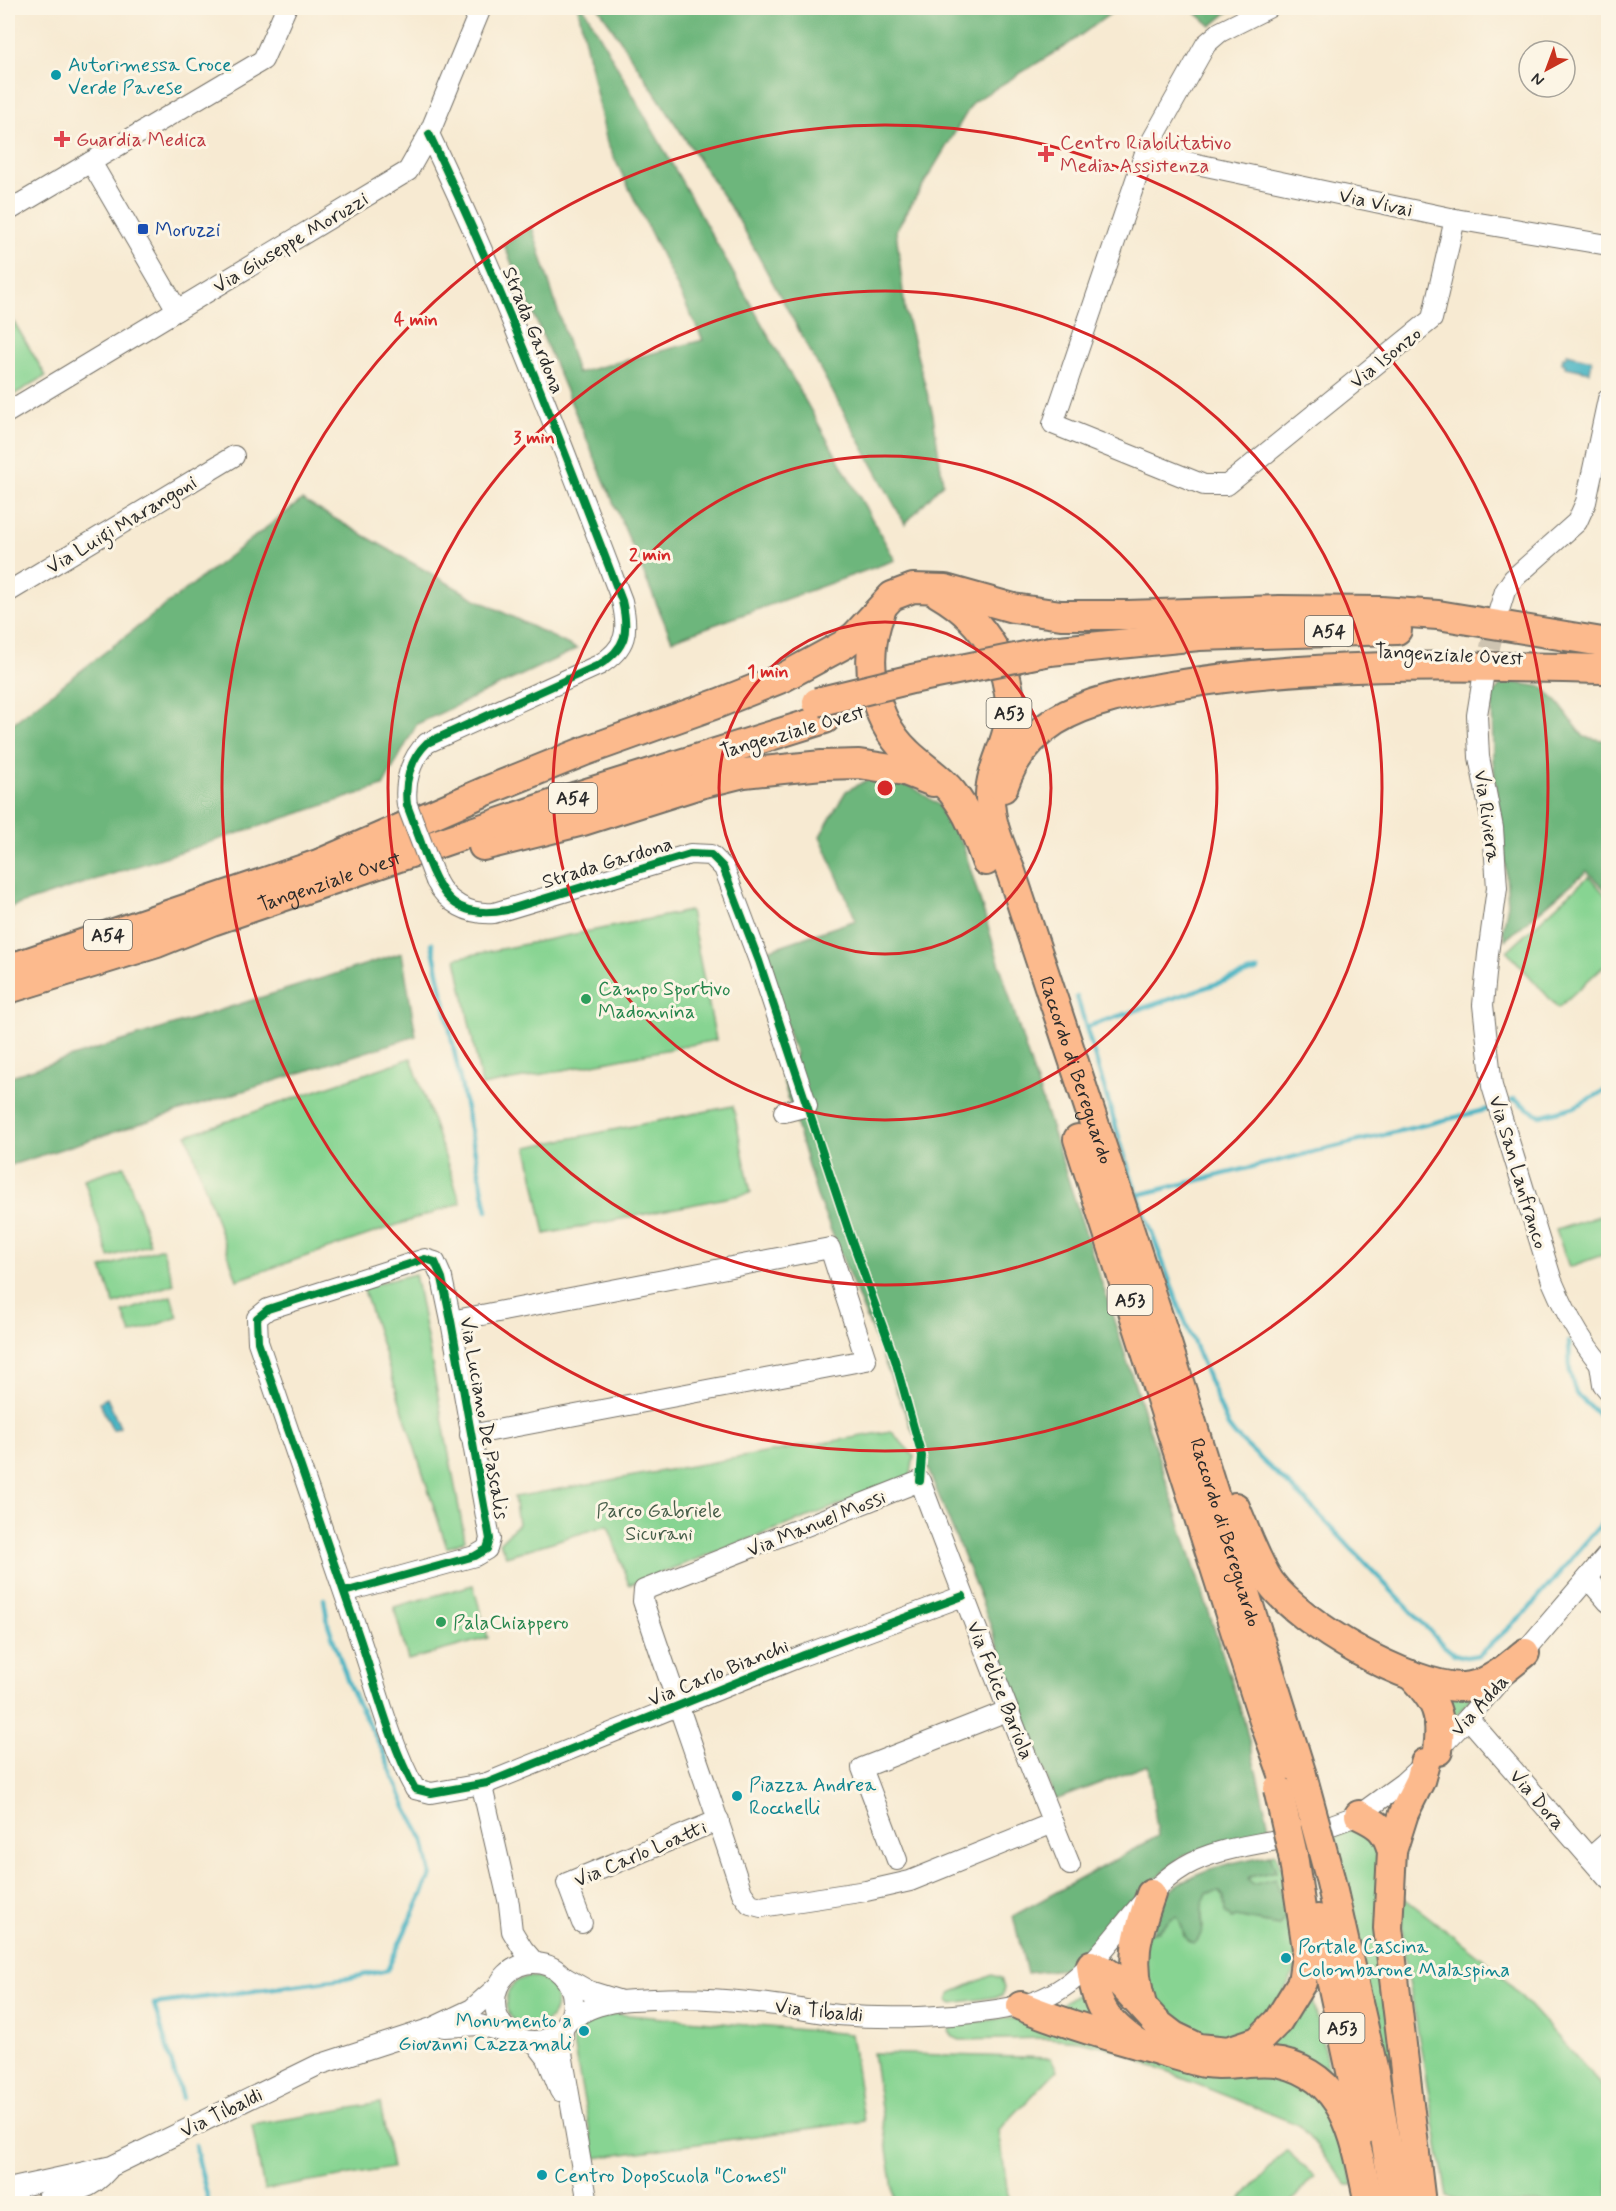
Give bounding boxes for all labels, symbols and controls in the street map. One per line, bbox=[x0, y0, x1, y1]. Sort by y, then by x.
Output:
north arrow bbox=[1517, 39, 1577, 99]
place label: Autorimessa Croce Verde Pavese bbox=[68, 52, 232, 102]
marker: Autorimessa Croce Verde Pavese bbox=[49, 68, 63, 82]
text: N bbox=[1527, 68, 1549, 91]
place label: Guardia Medica bbox=[76, 127, 207, 154]
marker: Guardia Medica bbox=[53, 130, 71, 148]
place label: Centro Riabilitativo Media Assistenza bbox=[1060, 130, 1232, 180]
marker: Centro Riabilitativo Media Assistenza bbox=[1037, 145, 1055, 163]
street label: Via Vivai bbox=[1336, 182, 1415, 224]
street label: Via Giuseppe Moruzzi bbox=[208, 186, 373, 300]
place label: Moruzzi bbox=[155, 217, 220, 244]
marker: Moruzzi bbox=[136, 222, 150, 236]
street label: Strada Gardona bbox=[495, 263, 570, 398]
text: 4 min bbox=[394, 308, 438, 332]
street label: Via Isonzo bbox=[1344, 321, 1428, 396]
text: 3 min bbox=[513, 426, 555, 450]
street label: Via Luigi Marangoni bbox=[41, 470, 203, 583]
text: 2 min bbox=[629, 543, 671, 567]
road number: A54 bbox=[1305, 616, 1353, 646]
street label: Tangenziale Ovest bbox=[1374, 638, 1524, 674]
text: 1 min bbox=[747, 660, 789, 684]
road number: A53 bbox=[986, 698, 1032, 728]
street label: Tangenziale Ovest bbox=[717, 699, 868, 767]
street label: Via Riviera bbox=[1467, 768, 1506, 865]
centre of rings bbox=[875, 778, 895, 798]
road number: A54 bbox=[549, 783, 597, 813]
street label: Strada Gardona bbox=[539, 831, 676, 896]
street label: Tangenziale Ovest bbox=[255, 845, 405, 919]
road number: A54 bbox=[84, 920, 132, 950]
street label: Raccordo di Bereguardo bbox=[1031, 973, 1119, 1168]
place label: Campo Sportivo Madonnina bbox=[598, 976, 731, 1026]
marker: Campo Sportivo Madonnina bbox=[579, 992, 593, 1006]
street label: Via San Lanfranco bbox=[1481, 1093, 1554, 1252]
road number: A53 bbox=[1108, 1285, 1152, 1315]
street label: Via Luciano De Pascalis bbox=[452, 1315, 515, 1522]
street label: Raccordo di Bereguardo bbox=[1182, 1435, 1267, 1630]
street label: Via Manuel Mossi bbox=[743, 1484, 890, 1565]
park label: Parco Gabriele Sicurani bbox=[596, 1498, 722, 1548]
place label: PalaChiappero bbox=[453, 1610, 569, 1637]
marker: PalaChiappero bbox=[434, 1615, 448, 1629]
street label: Via Felice Bariola bbox=[960, 1617, 1040, 1764]
street label: Via Carlo Bianchi bbox=[644, 1633, 793, 1714]
street label: Via Adda bbox=[1445, 1669, 1515, 1743]
street label: Via Dora bbox=[1503, 1764, 1571, 1836]
place label: Piazza Andrea Rocchelli bbox=[749, 1772, 877, 1822]
marker: Piazza Andrea Rocchelli bbox=[730, 1789, 744, 1803]
street label: Via Carlo Loatti bbox=[570, 1814, 711, 1895]
place label: Portale Cascina Colombarone Malaspina bbox=[1298, 1934, 1510, 1984]
marker: Portale Cascina Colombarone Malaspina bbox=[1279, 1951, 1293, 1965]
street label: Via Tibaldi bbox=[773, 1993, 864, 2030]
place label: Monumento a Giovanni Cazzamali bbox=[398, 2008, 572, 2058]
road number: A53 bbox=[1320, 2013, 1364, 2043]
marker: Monumento a Giovanni Cazzamali bbox=[577, 2024, 591, 2038]
street label: Via Tibaldi bbox=[176, 2082, 267, 2145]
place label: Centro Doposcuola "Comes" bbox=[554, 2163, 787, 2190]
marker: Centro Doposcuola "Comes" bbox=[535, 2168, 549, 2182]

